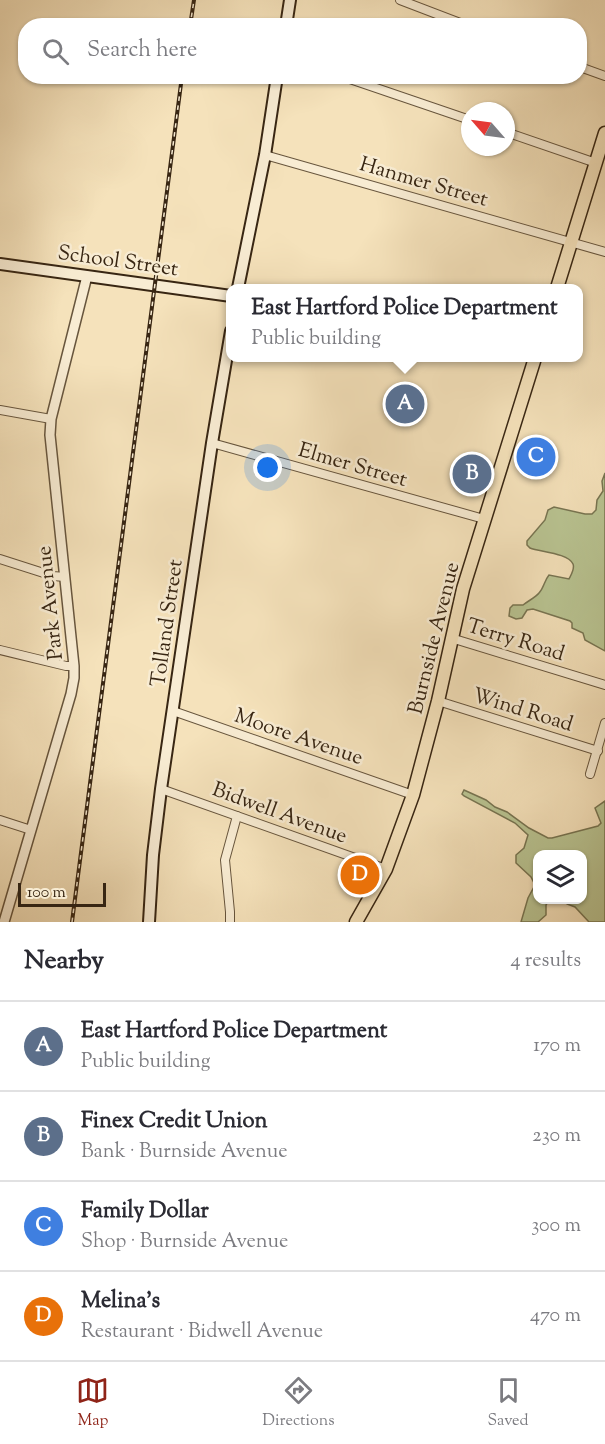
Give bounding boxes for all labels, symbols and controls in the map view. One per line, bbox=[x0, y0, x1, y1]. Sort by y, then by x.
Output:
search box bbox=[18, 18, 587, 84]
icon: search bbox=[39, 35, 72, 68]
text: Search here bbox=[87, 35, 197, 67]
north arrow bbox=[461, 102, 515, 156]
street label: Hanmer Street bbox=[356, 150, 491, 216]
street label: School Street bbox=[55, 239, 180, 285]
popup bbox=[226, 284, 583, 362]
text: East Hartford Police Department bbox=[251, 293, 558, 325]
text: Public building bbox=[251, 325, 381, 354]
pin: A bbox=[386, 382, 424, 426]
pin: C bbox=[516, 434, 556, 480]
street label: Elmer Street bbox=[294, 436, 410, 496]
pin: B bbox=[452, 452, 492, 496]
your location bbox=[253, 453, 282, 482]
street label: Park Avenue bbox=[30, 544, 72, 661]
street label: Tolland Street bbox=[144, 558, 192, 689]
street label: Burnside Avenue bbox=[402, 559, 468, 718]
street label: Terry Road bbox=[463, 612, 568, 670]
street label: Wind Road bbox=[468, 681, 577, 740]
street label: Moore Avenue bbox=[230, 702, 367, 774]
street label: Bidwell Avenue bbox=[208, 776, 351, 852]
map controls bbox=[533, 850, 587, 904]
button: layers bbox=[533, 850, 587, 904]
pin: D bbox=[340, 852, 380, 898]
scale bar bbox=[18, 880, 106, 908]
text: 100 m bbox=[27, 882, 66, 905]
text: Nearby bbox=[24, 943, 104, 980]
text: 4 results bbox=[510, 947, 581, 976]
text: East Hartford Police Department bbox=[81, 1016, 387, 1048]
text: A bbox=[35, 1032, 52, 1061]
text: 170 m bbox=[533, 1032, 581, 1061]
text: Public building bbox=[81, 1048, 211, 1077]
text: Finex Credit Union bbox=[81, 1106, 267, 1138]
text: B bbox=[37, 1122, 50, 1151]
text: 230 m bbox=[532, 1122, 581, 1151]
text: Bank · Burnside Avenue bbox=[81, 1138, 287, 1167]
text: Family Dollar bbox=[81, 1196, 209, 1228]
text: C bbox=[35, 1212, 52, 1241]
text: 300 m bbox=[531, 1212, 581, 1241]
text: Shop · Burnside Avenue bbox=[81, 1228, 288, 1257]
text: Melina's bbox=[81, 1286, 160, 1318]
text: D bbox=[36, 1302, 51, 1331]
text: 470 m bbox=[530, 1302, 581, 1331]
text: Restaurant · Bidwell Avenue bbox=[81, 1318, 323, 1347]
tab: Map bbox=[76, 1374, 109, 1433]
tab: Directions bbox=[262, 1374, 335, 1433]
tab: Saved bbox=[487, 1374, 529, 1433]

